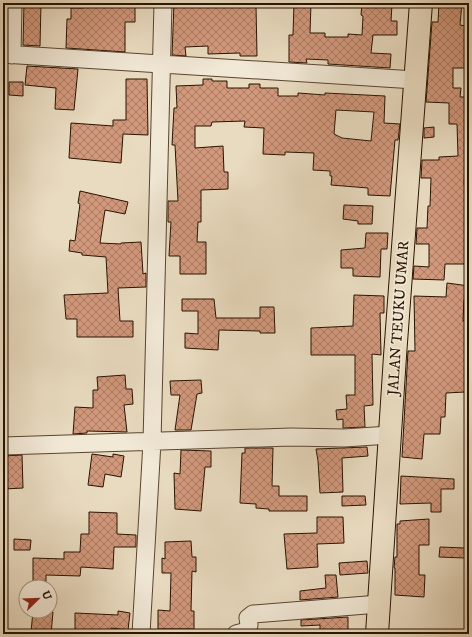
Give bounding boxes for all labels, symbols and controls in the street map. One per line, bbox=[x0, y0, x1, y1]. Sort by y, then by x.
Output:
street label: JALAN TEUKU UMAR bbox=[383, 240, 413, 398]
north arrow bbox=[18, 579, 58, 619]
text: U bbox=[38, 589, 55, 603]

